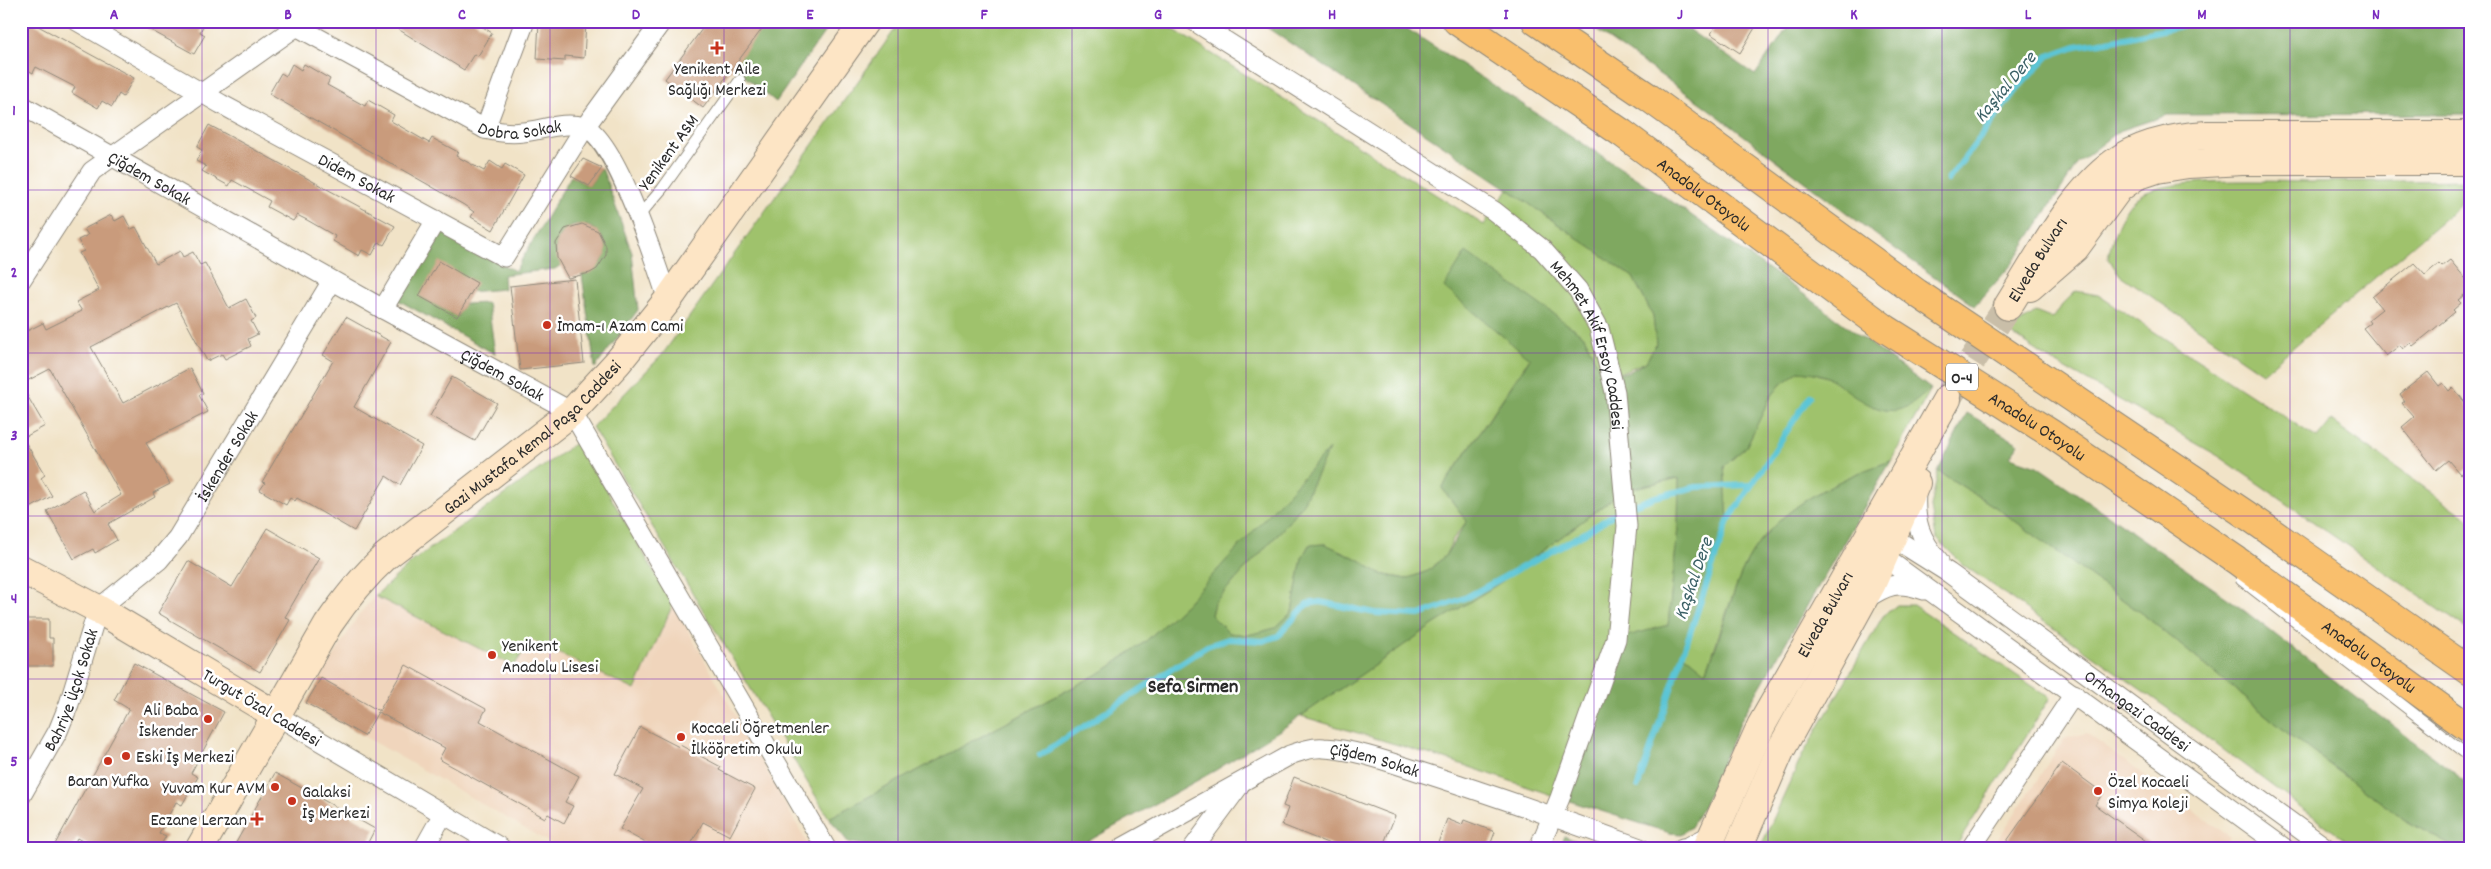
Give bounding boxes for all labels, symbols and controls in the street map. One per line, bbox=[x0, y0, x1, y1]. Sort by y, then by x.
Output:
text: A bbox=[110, 4, 119, 27]
text: B bbox=[284, 4, 292, 27]
text: C bbox=[458, 4, 466, 27]
text: D bbox=[632, 4, 641, 27]
text: E bbox=[806, 4, 814, 27]
text: F bbox=[980, 4, 988, 27]
text: G bbox=[1154, 4, 1162, 27]
text: H bbox=[1328, 4, 1336, 27]
text: I bbox=[1504, 4, 1510, 27]
text: J bbox=[1677, 4, 1683, 27]
text: K bbox=[1850, 4, 1858, 27]
text: L bbox=[2025, 4, 2032, 27]
text: M bbox=[2197, 4, 2207, 27]
text: N bbox=[2372, 4, 2380, 27]
marker: Yenikent Aile Sağlığı Merkezi bbox=[710, 41, 724, 55]
water label: Kaşkal Dere bbox=[1969, 46, 2045, 130]
place label: Yenikent Aile Sağlığı Merkezi bbox=[668, 58, 766, 104]
text: 1 bbox=[12, 100, 16, 123]
street label: Yenikent ASM bbox=[634, 110, 706, 197]
street label: Dobra Sokak bbox=[472, 115, 563, 148]
street label: Çiğdem Sokak bbox=[103, 146, 195, 213]
street label: Didem Sokak bbox=[313, 149, 399, 211]
street label: Anadolu Otoyolu bbox=[1651, 153, 1755, 239]
street label: Elveda Bulvarı bbox=[2003, 213, 2075, 308]
street label: Mehmet Akif Ersoy Caddesi bbox=[1542, 256, 1628, 431]
text: 2 bbox=[11, 262, 18, 285]
place label: İmam-ı Azam Cami bbox=[557, 315, 683, 340]
marker: İmam-ı Azam Cami bbox=[541, 319, 553, 331]
street label: Çiğdem Sokak bbox=[455, 344, 548, 409]
street label: Gazi Mustafa Kemal Paşa Caddesi bbox=[439, 356, 628, 522]
road number: O-4 bbox=[1946, 364, 1978, 391]
street label: Anadolu Otoyolu bbox=[1983, 387, 2090, 469]
street label: İskender Sokak bbox=[192, 407, 266, 508]
text: 3 bbox=[10, 425, 18, 448]
water label: Kaşkal Dere bbox=[1669, 533, 1722, 624]
street label: Elveda Bulvarı bbox=[1792, 568, 1861, 663]
text: 4 bbox=[11, 588, 17, 611]
street label: Anadolu Otoyolu bbox=[2315, 615, 2420, 701]
street label: Bahriye Üçok Sokak bbox=[39, 626, 106, 757]
place label: Yenikent Anadolu Lisesi bbox=[502, 635, 598, 681]
marker: Yenikent Anadolu Lisesi bbox=[486, 649, 498, 661]
street label: Turgut Özal Caddesi bbox=[197, 664, 325, 755]
street label: Orhangazi Caddesi bbox=[2078, 665, 2194, 760]
district label: Sefa Sirmen bbox=[1148, 674, 1238, 702]
place label: Ali Baba İskender bbox=[139, 699, 199, 745]
marker: Ali Baba İskender bbox=[202, 713, 214, 725]
place label: Kocaeli Öğretmenler İlköğretim Okulu bbox=[691, 717, 829, 763]
marker: Kocaeli Öğretmenler İlköğretim Okulu bbox=[675, 731, 687, 743]
street label: Çiğdem Sokak bbox=[1328, 738, 1422, 786]
place label: Eski İş Merkezi bbox=[136, 746, 234, 771]
marker: Eski İş Merkezi bbox=[120, 750, 132, 762]
text: 5 bbox=[10, 751, 18, 774]
marker: Baran Yufka bbox=[102, 755, 114, 767]
place label: Baran Yufka bbox=[67, 770, 149, 795]
place label: Özel Kocaeli Simya Koleji bbox=[2108, 771, 2188, 817]
place label: Yuvam Kur AVM bbox=[162, 777, 265, 802]
marker: Yuvam Kur AVM bbox=[269, 781, 281, 793]
place label: Galaksi İş Merkezi bbox=[302, 781, 370, 827]
marker: Özel Kocaeli Simya Koleji bbox=[2092, 785, 2104, 797]
marker: Galaksi İş Merkezi bbox=[286, 795, 298, 807]
place label: Eczane Lerzan bbox=[150, 809, 247, 834]
marker: Eczane Lerzan bbox=[251, 813, 263, 825]

